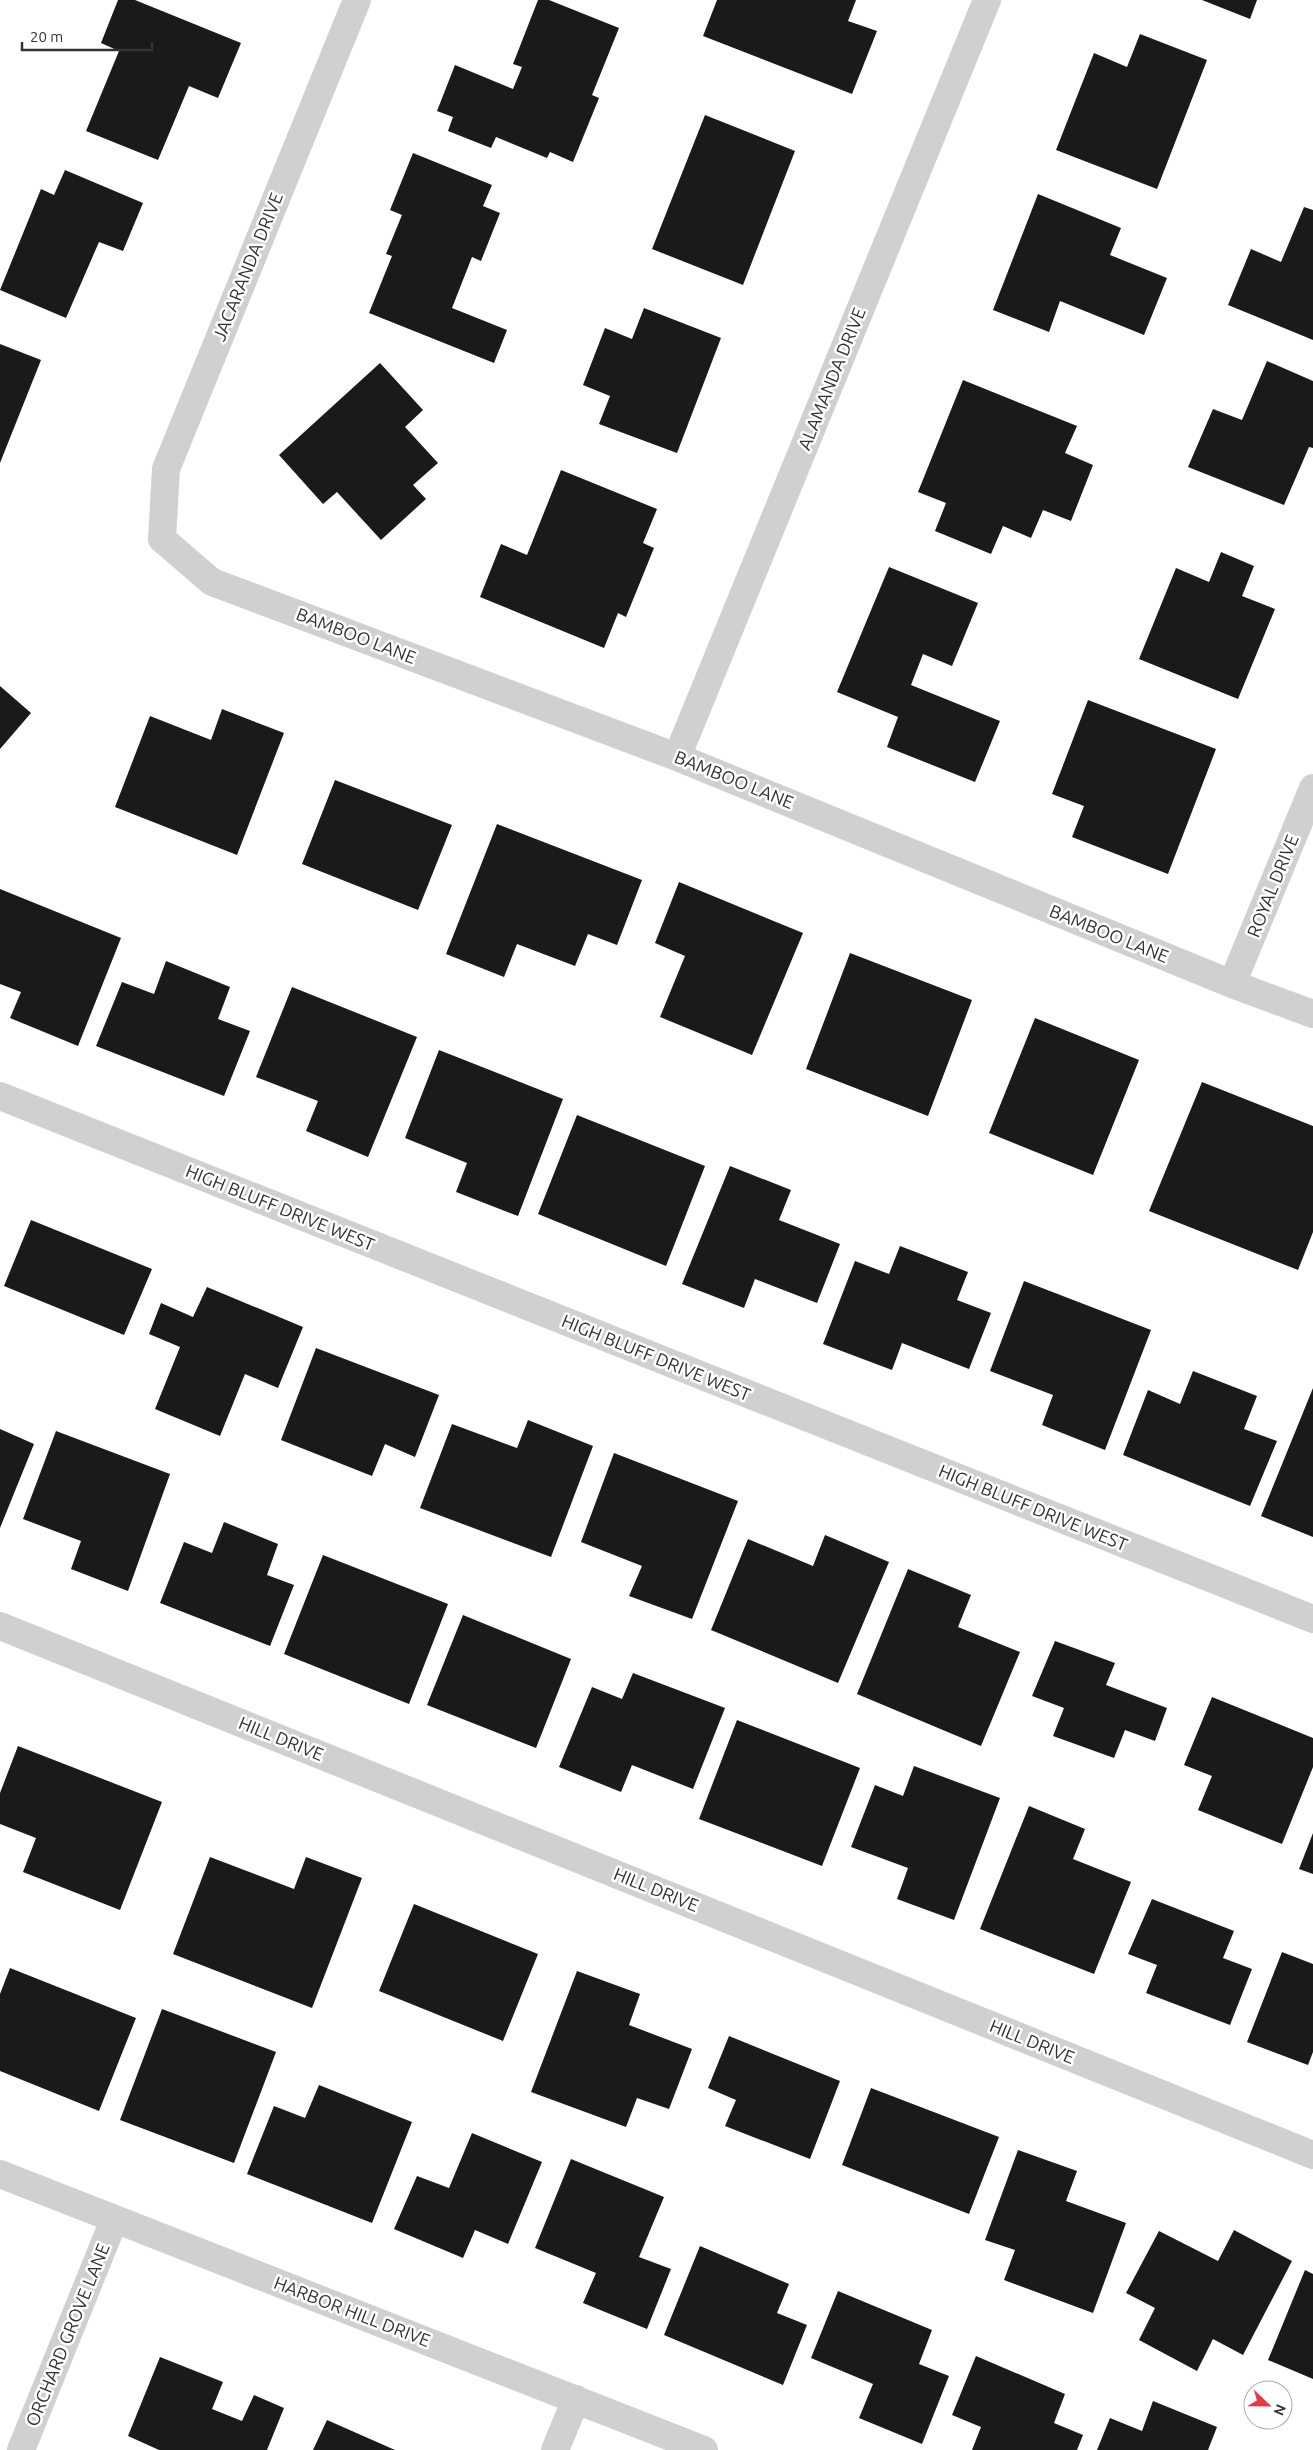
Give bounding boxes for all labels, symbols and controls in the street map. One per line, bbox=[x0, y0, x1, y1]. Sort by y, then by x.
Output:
scale bar bbox=[22, 20, 152, 52]
text: 20 m bbox=[30, 28, 63, 45]
street label: JACARANDA DRIVE bbox=[208, 190, 286, 344]
street label: ALAMANDA DRIVE bbox=[793, 305, 869, 453]
street label: BAMBOO LANE bbox=[294, 603, 419, 667]
street label: BAMBOO LANE bbox=[672, 746, 797, 812]
street label: ROYAL DRIVE bbox=[1242, 831, 1302, 940]
street label: BAMBOO LANE bbox=[1047, 900, 1172, 966]
street label: HIGH BLUFF DRIVE WEST bbox=[183, 1160, 378, 1254]
street label: HIGH BLUFF DRIVE WEST bbox=[559, 1310, 754, 1404]
street label: HIGH BLUFF DRIVE WEST bbox=[936, 1460, 1131, 1554]
street label: HILL DRIVE bbox=[236, 1712, 327, 1764]
street label: HILL DRIVE bbox=[611, 1863, 702, 1915]
street label: HILL DRIVE bbox=[987, 2015, 1078, 2067]
street label: ORCHARD GROVE LANE bbox=[21, 2240, 113, 2429]
street label: HARBOR HILL DRIVE bbox=[271, 2272, 433, 2350]
north arrow bbox=[1243, 2380, 1293, 2430]
text: N bbox=[1271, 2402, 1289, 2418]

